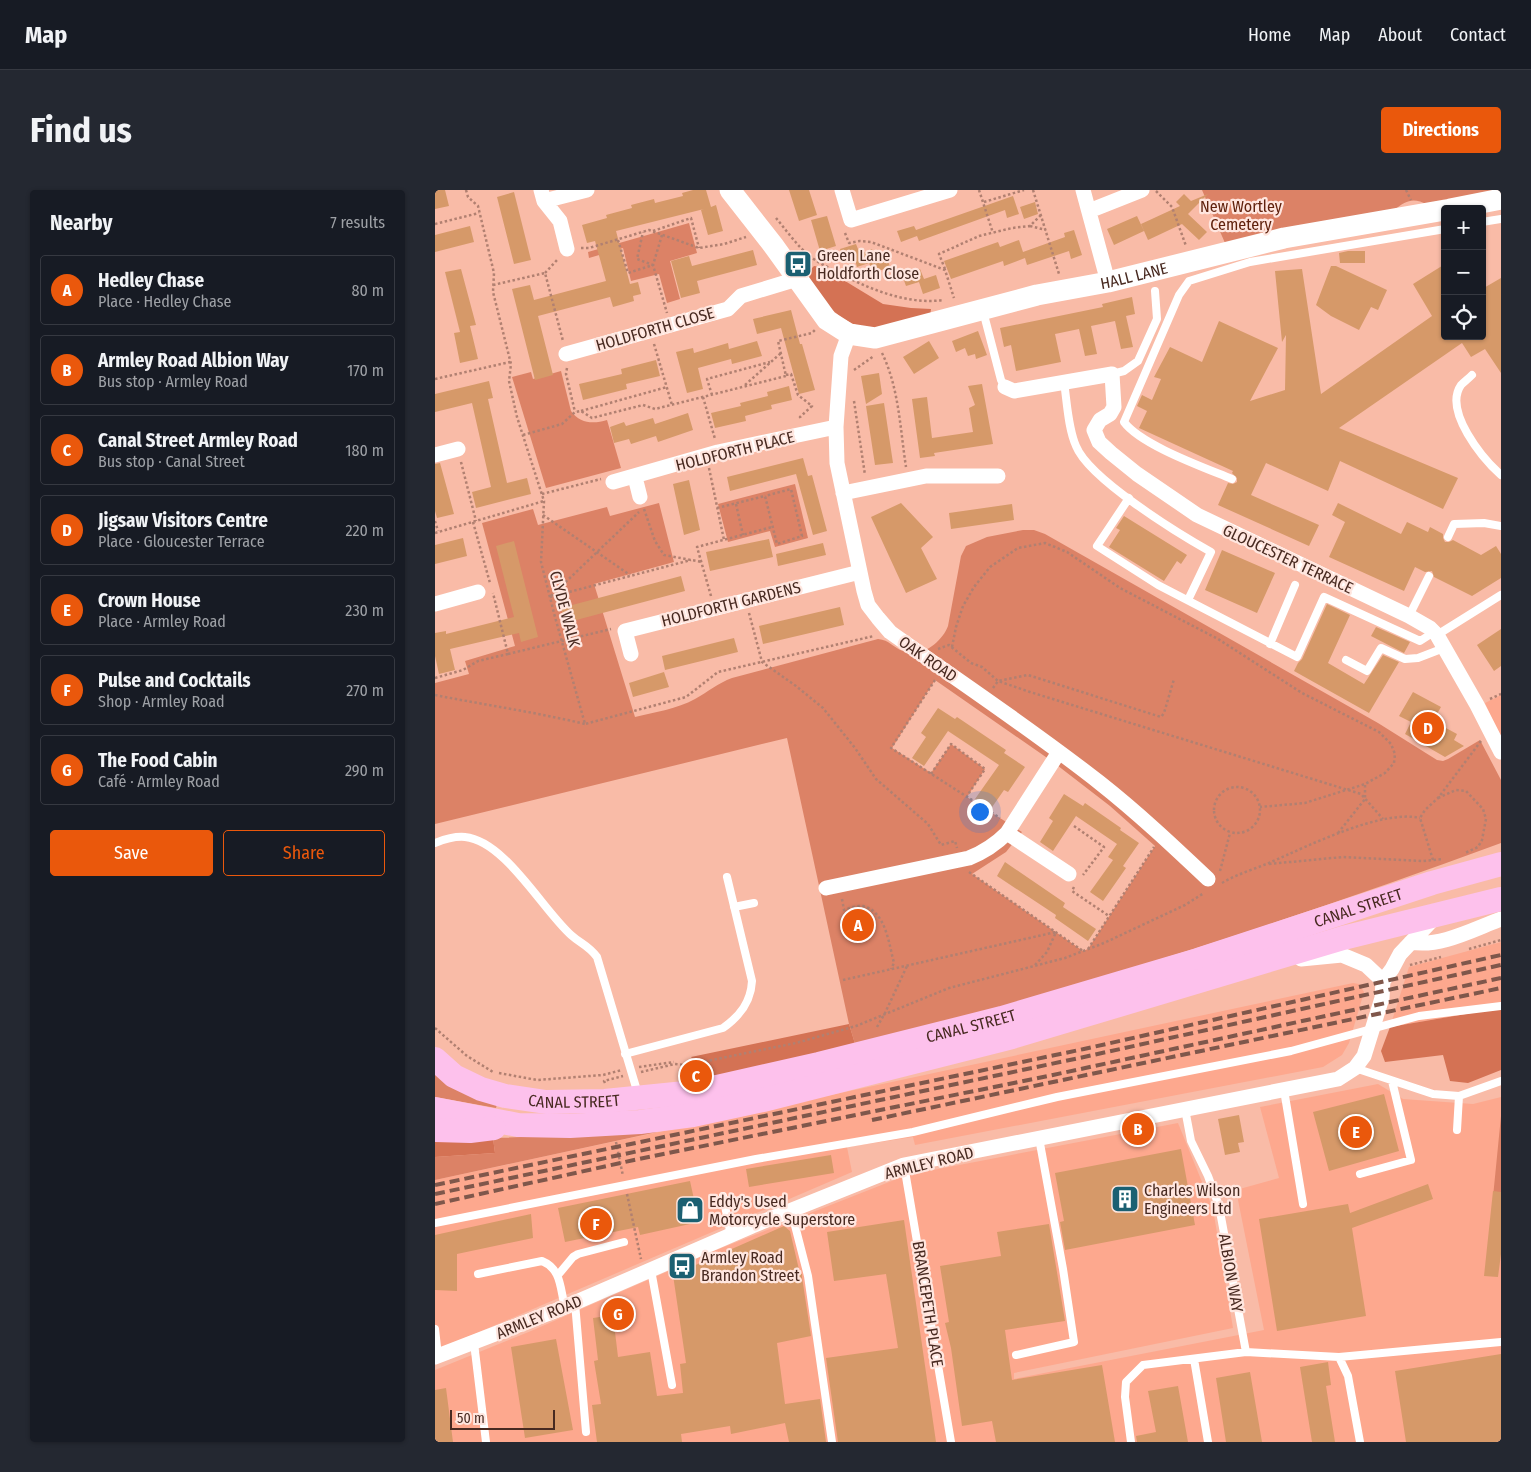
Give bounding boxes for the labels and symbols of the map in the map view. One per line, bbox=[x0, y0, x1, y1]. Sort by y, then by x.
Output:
park label: New Wortley Cemetery bbox=[1200, 197, 1283, 234]
place label: Green Lane Holdforth Close bbox=[817, 246, 919, 283]
bus stop icon: Green Lane Holdforth Close bbox=[783, 249, 813, 279]
street label: HALL LANE bbox=[1099, 258, 1169, 293]
street label: HOLDFORTH CLOSE bbox=[594, 303, 716, 355]
street label: HOLDFORTH PLACE bbox=[674, 427, 796, 475]
street label: GLOUCESTER TERRACE bbox=[1220, 520, 1356, 598]
street label: CLYDE WALK bbox=[546, 569, 584, 650]
street label: HOLDFORTH GARDENS bbox=[659, 577, 803, 631]
street label: OAK ROAD bbox=[895, 632, 961, 686]
pin: D bbox=[1412, 709, 1444, 747]
your location bbox=[967, 799, 993, 825]
street label: CANAL STREET bbox=[1311, 884, 1405, 931]
pin: A bbox=[842, 906, 874, 944]
street label: CANAL STREET bbox=[924, 1005, 1018, 1046]
pin: C bbox=[680, 1057, 712, 1095]
street label: CANAL STREET bbox=[527, 1090, 621, 1112]
pin: B bbox=[1122, 1110, 1154, 1148]
pin: E bbox=[1340, 1113, 1372, 1151]
street label: ARMLEY ROAD bbox=[883, 1143, 975, 1183]
place label: Charles Wilson Engineers Ltd bbox=[1144, 1181, 1240, 1218]
building icon: Charles Wilson Engineers Ltd bbox=[1110, 1184, 1140, 1214]
place label: Eddy's Used Motorcycle Superstore bbox=[709, 1192, 855, 1229]
shop icon: Eddy's Used Motorcycle Superstore bbox=[675, 1195, 705, 1225]
pin: F bbox=[580, 1205, 612, 1243]
street label: ALBION WAY bbox=[1215, 1232, 1247, 1314]
street label: BRANCEPETH PLACE bbox=[909, 1240, 947, 1368]
place label: Armley Road Brandon Street bbox=[701, 1248, 800, 1285]
bus stop icon: Armley Road Brandon Street bbox=[667, 1251, 697, 1281]
street label: ARMLEY ROAD bbox=[493, 1291, 585, 1343]
pin: G bbox=[602, 1295, 634, 1333]
scale bar bbox=[450, 1407, 555, 1430]

